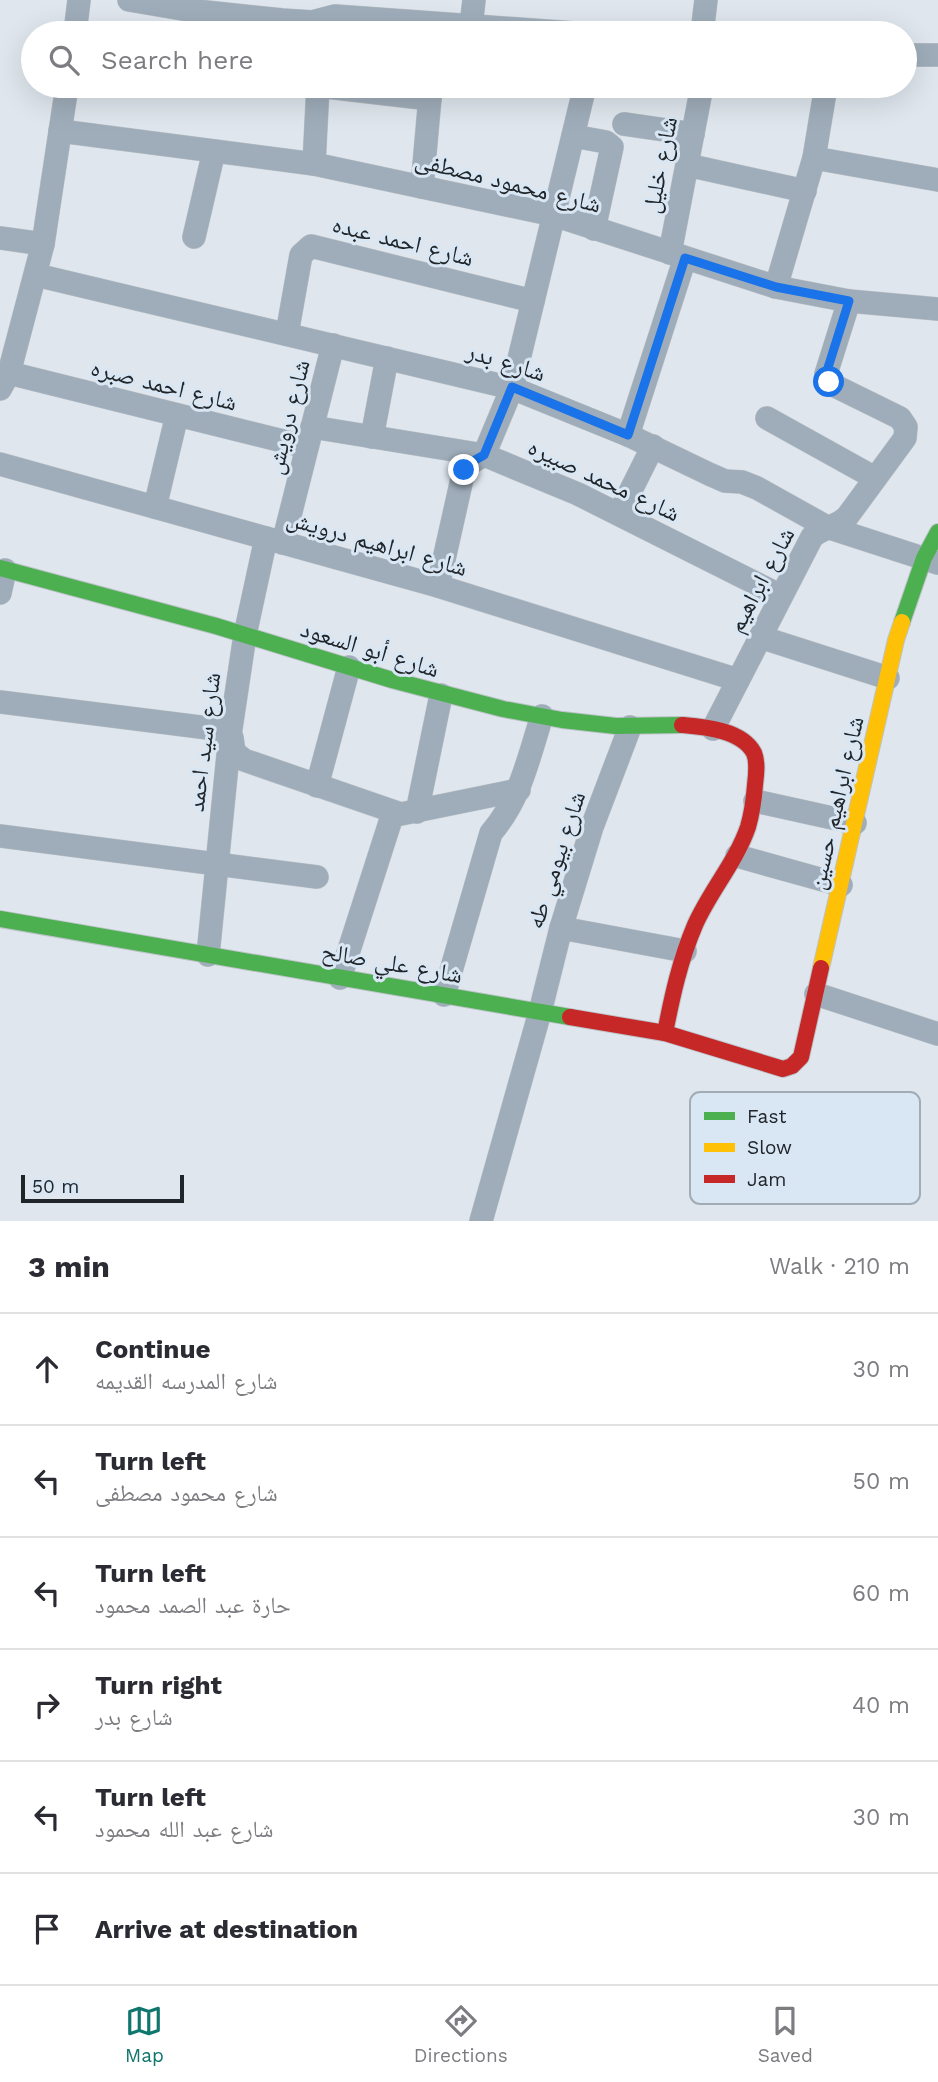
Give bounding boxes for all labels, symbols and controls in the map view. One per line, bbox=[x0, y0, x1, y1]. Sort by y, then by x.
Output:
search box bbox=[21, 21, 917, 98]
icon: search bbox=[45, 41, 83, 79]
text: Search here bbox=[101, 45, 253, 75]
street label: شارع خليل bbox=[637, 114, 684, 216]
street label: شارع محمود مصطفى bbox=[412, 145, 604, 220]
street label: شارع احمد عبده bbox=[329, 210, 477, 273]
street label: شارع بدر bbox=[462, 336, 549, 388]
street label: شارع احمد صبره bbox=[88, 353, 240, 418]
street label: شارع درويش bbox=[260, 357, 317, 477]
route start bbox=[813, 366, 844, 397]
street label: شارع محمد صبيره bbox=[523, 433, 684, 528]
route end bbox=[448, 454, 479, 485]
street label: شارع ابراهيم درويش bbox=[283, 504, 470, 584]
street label: شارع ابراهيم bbox=[722, 523, 802, 638]
street label: شارع أبو السعود bbox=[297, 615, 443, 684]
street label: شارع سيد احمد bbox=[182, 671, 227, 813]
street label: شارع ابراهيم حسين bbox=[802, 714, 872, 893]
street label: شارع بيومي طه bbox=[521, 788, 596, 934]
street label: شارع علي صالح bbox=[319, 937, 465, 994]
legend bbox=[690, 1092, 920, 1204]
text: Fast bbox=[747, 1105, 786, 1128]
text: Slow bbox=[747, 1136, 792, 1159]
text: Jam bbox=[747, 1168, 786, 1191]
scale bar bbox=[21, 1172, 184, 1204]
text: 50 m bbox=[32, 1175, 79, 1198]
text: 3 min bbox=[28, 1249, 110, 1284]
text: Walk · 210 m bbox=[769, 1253, 910, 1280]
text: Continue bbox=[95, 1334, 211, 1364]
icon: ahead bbox=[28, 1350, 66, 1388]
text: 30 m bbox=[853, 1356, 910, 1383]
text: شارع المدرسه القديمه bbox=[95, 1368, 278, 1395]
text: Turn left bbox=[95, 1446, 206, 1476]
icon: left bbox=[28, 1462, 66, 1500]
text: 50 m bbox=[853, 1468, 910, 1495]
text: شارع محمود مصطفى bbox=[95, 1480, 278, 1507]
text: Turn left bbox=[95, 1558, 206, 1588]
icon: left bbox=[28, 1574, 66, 1612]
text: 60 m bbox=[852, 1580, 910, 1607]
text: حارة عبد الصمد محمود bbox=[95, 1592, 291, 1619]
text: Turn right bbox=[95, 1670, 222, 1700]
icon: right bbox=[28, 1686, 66, 1724]
text: 40 m bbox=[852, 1692, 910, 1719]
text: شارع بدر bbox=[95, 1704, 173, 1731]
text: Turn left bbox=[95, 1782, 206, 1812]
icon: left bbox=[28, 1798, 66, 1836]
text: 30 m bbox=[853, 1804, 910, 1831]
text: شارع عبد الله محمود bbox=[95, 1816, 273, 1843]
icon: arrive bbox=[28, 1910, 66, 1948]
text: Arrive at destination bbox=[95, 1914, 358, 1944]
tab: Map bbox=[125, 2002, 164, 2067]
tab: Directions bbox=[414, 2002, 508, 2067]
tab: Saved bbox=[758, 2002, 813, 2067]

